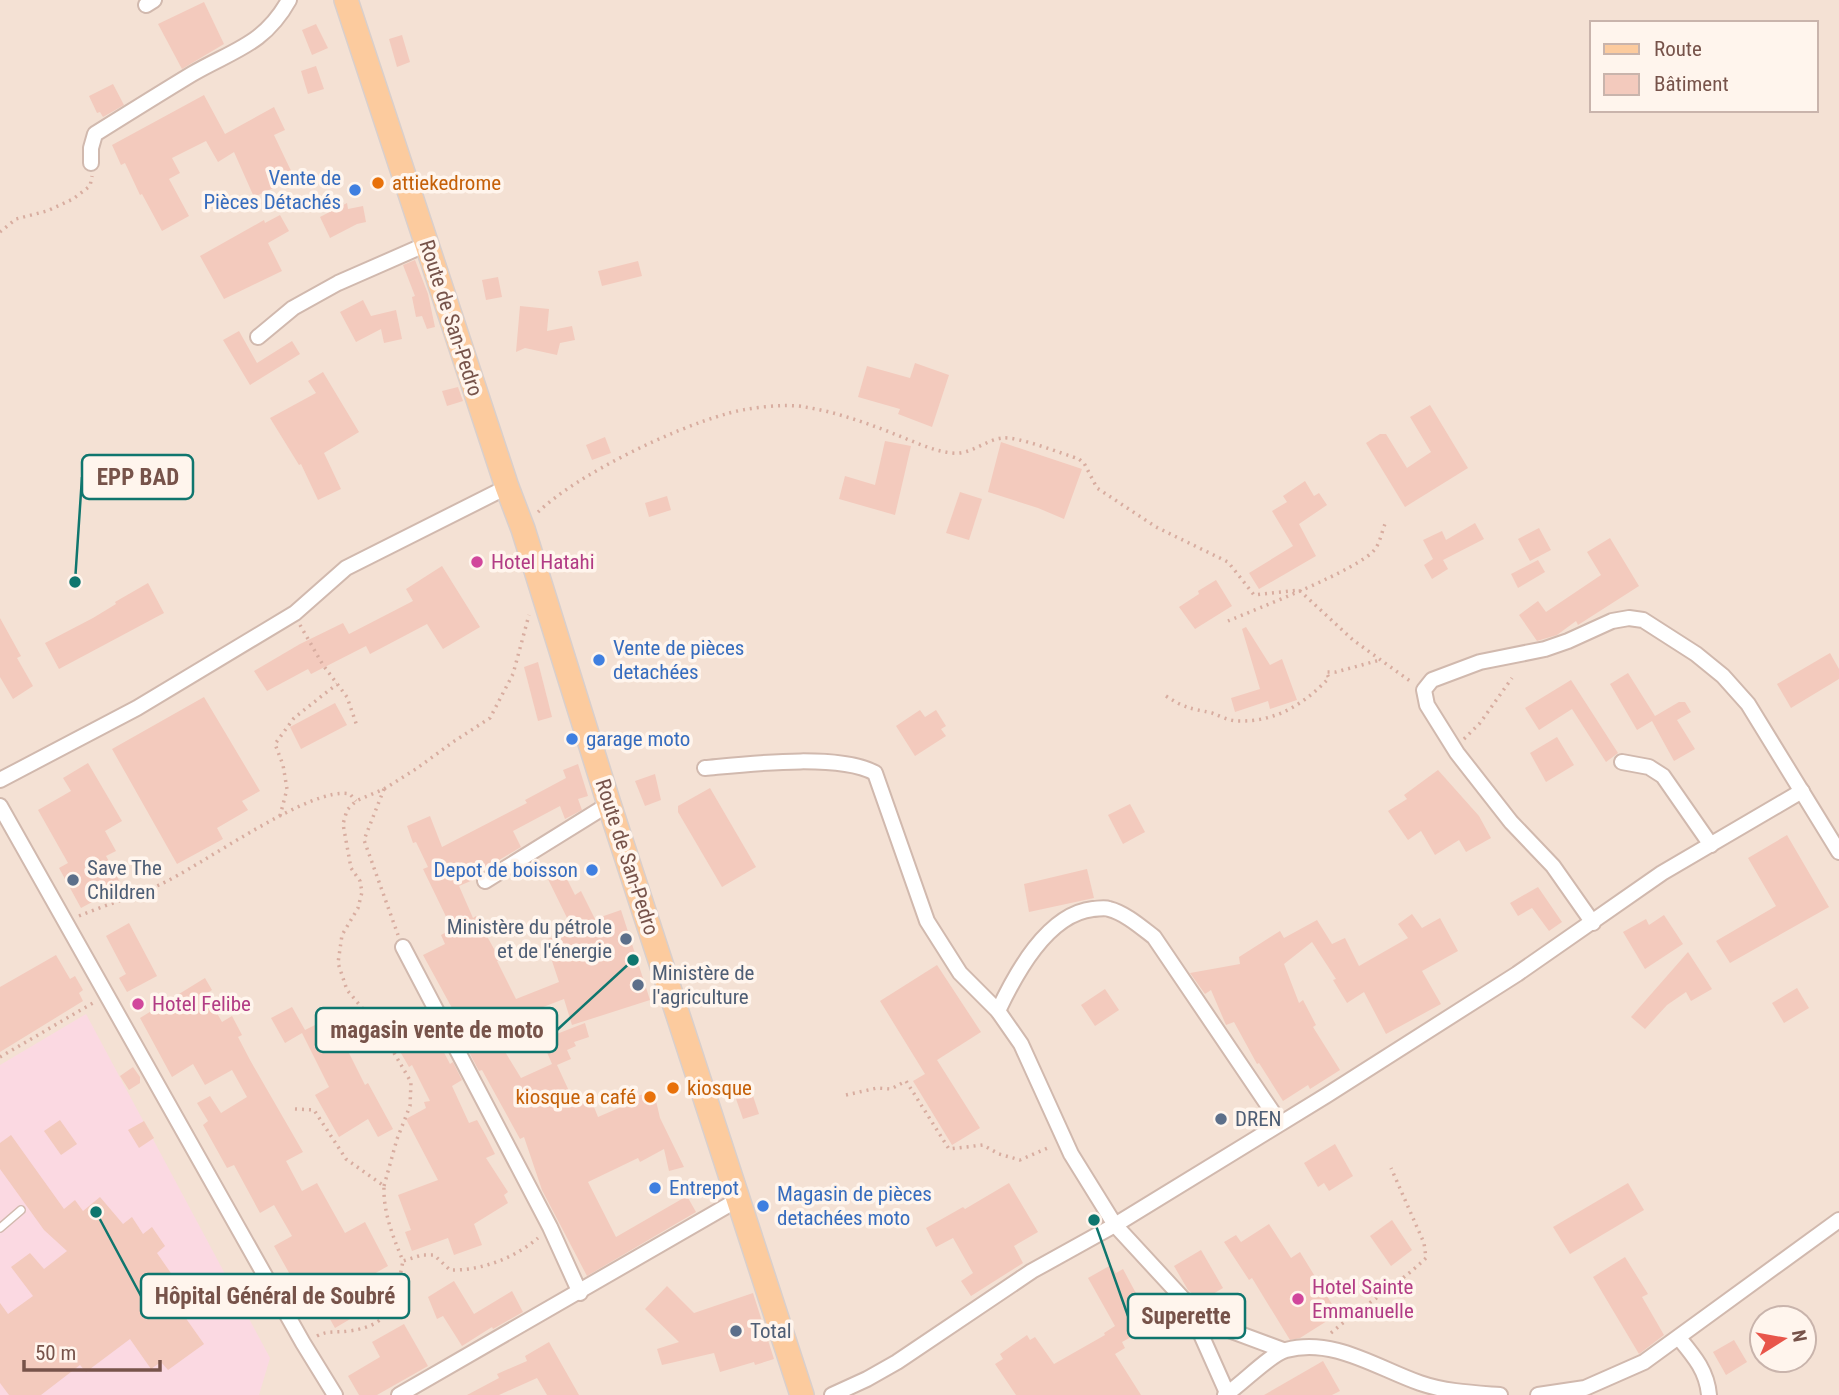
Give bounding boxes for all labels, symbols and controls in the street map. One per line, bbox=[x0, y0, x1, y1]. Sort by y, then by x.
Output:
legend bbox=[1590, 21, 1818, 112]
text: Route bbox=[1654, 37, 1702, 61]
text: Bâtiment bbox=[1654, 72, 1729, 96]
place label: Vente de Pièces Détachés bbox=[203, 166, 341, 214]
place label: attiekedrome bbox=[392, 171, 501, 195]
marker: attiekedrome bbox=[370, 175, 386, 191]
marker: Vente de Pièces Détachés bbox=[347, 182, 363, 198]
street label: Route de San-Pedro bbox=[414, 237, 488, 399]
callout: EPP BAD bbox=[82, 455, 193, 499]
text: EPP BAD bbox=[97, 464, 179, 491]
place label: Hotel Hatahi bbox=[491, 550, 595, 574]
marker: Hotel Hatahi bbox=[469, 554, 485, 570]
place label: Vente de pièces detachées bbox=[613, 636, 744, 684]
marker: Vente de pièces detachées bbox=[591, 652, 607, 668]
place label: garage moto bbox=[586, 727, 690, 751]
marker: garage moto bbox=[564, 731, 580, 747]
street label: Route de San-Pedro bbox=[590, 776, 664, 938]
place label: Save The Children bbox=[87, 856, 162, 904]
place label: Depot de boisson bbox=[434, 858, 578, 882]
marker: Depot de boisson bbox=[584, 862, 600, 878]
marker: Save The Children bbox=[65, 872, 81, 888]
place label: Ministère du pétrole et de l'énergie bbox=[447, 915, 612, 963]
marker: Ministère du pétrole et de l'énergie bbox=[618, 931, 634, 947]
place label: Ministère de l'agriculture bbox=[652, 961, 755, 1009]
marker: Ministère de l'agriculture bbox=[630, 977, 646, 993]
place label: Hotel Felibe bbox=[152, 992, 251, 1016]
marker: Hotel Felibe bbox=[130, 996, 146, 1012]
callout: magasin vente de moto bbox=[316, 1008, 557, 1052]
text: magasin vente de moto bbox=[330, 1017, 544, 1044]
place label: kiosque bbox=[687, 1076, 752, 1100]
marker: kiosque bbox=[665, 1080, 681, 1096]
place label: kiosque a café bbox=[515, 1085, 636, 1109]
marker: kiosque a café bbox=[642, 1089, 658, 1105]
place label: DREN bbox=[1235, 1107, 1282, 1131]
marker: DREN bbox=[1213, 1111, 1229, 1127]
place label: Entrepot bbox=[669, 1176, 739, 1200]
marker: Entrepot bbox=[647, 1180, 663, 1196]
place label: Magasin de pièces detachées moto bbox=[777, 1182, 932, 1230]
marker: Magasin de pièces detachées moto bbox=[755, 1198, 771, 1214]
callout: Hôpital Général de Soubré bbox=[141, 1274, 409, 1318]
place label: Hotel Sainte Emmanuelle bbox=[1312, 1275, 1414, 1323]
text: Hôpital Général de Soubré bbox=[155, 1283, 395, 1310]
marker: Hotel Sainte Emmanuelle bbox=[1290, 1291, 1306, 1307]
callout: Superette bbox=[1128, 1294, 1245, 1338]
text: Superette bbox=[1141, 1303, 1231, 1330]
north arrow bbox=[1748, 1304, 1818, 1374]
place label: Total bbox=[750, 1319, 792, 1343]
marker: Total bbox=[728, 1323, 744, 1339]
scale bar bbox=[24, 1328, 161, 1372]
text: N bbox=[1787, 1328, 1812, 1344]
text: 50 m bbox=[35, 1341, 76, 1365]

